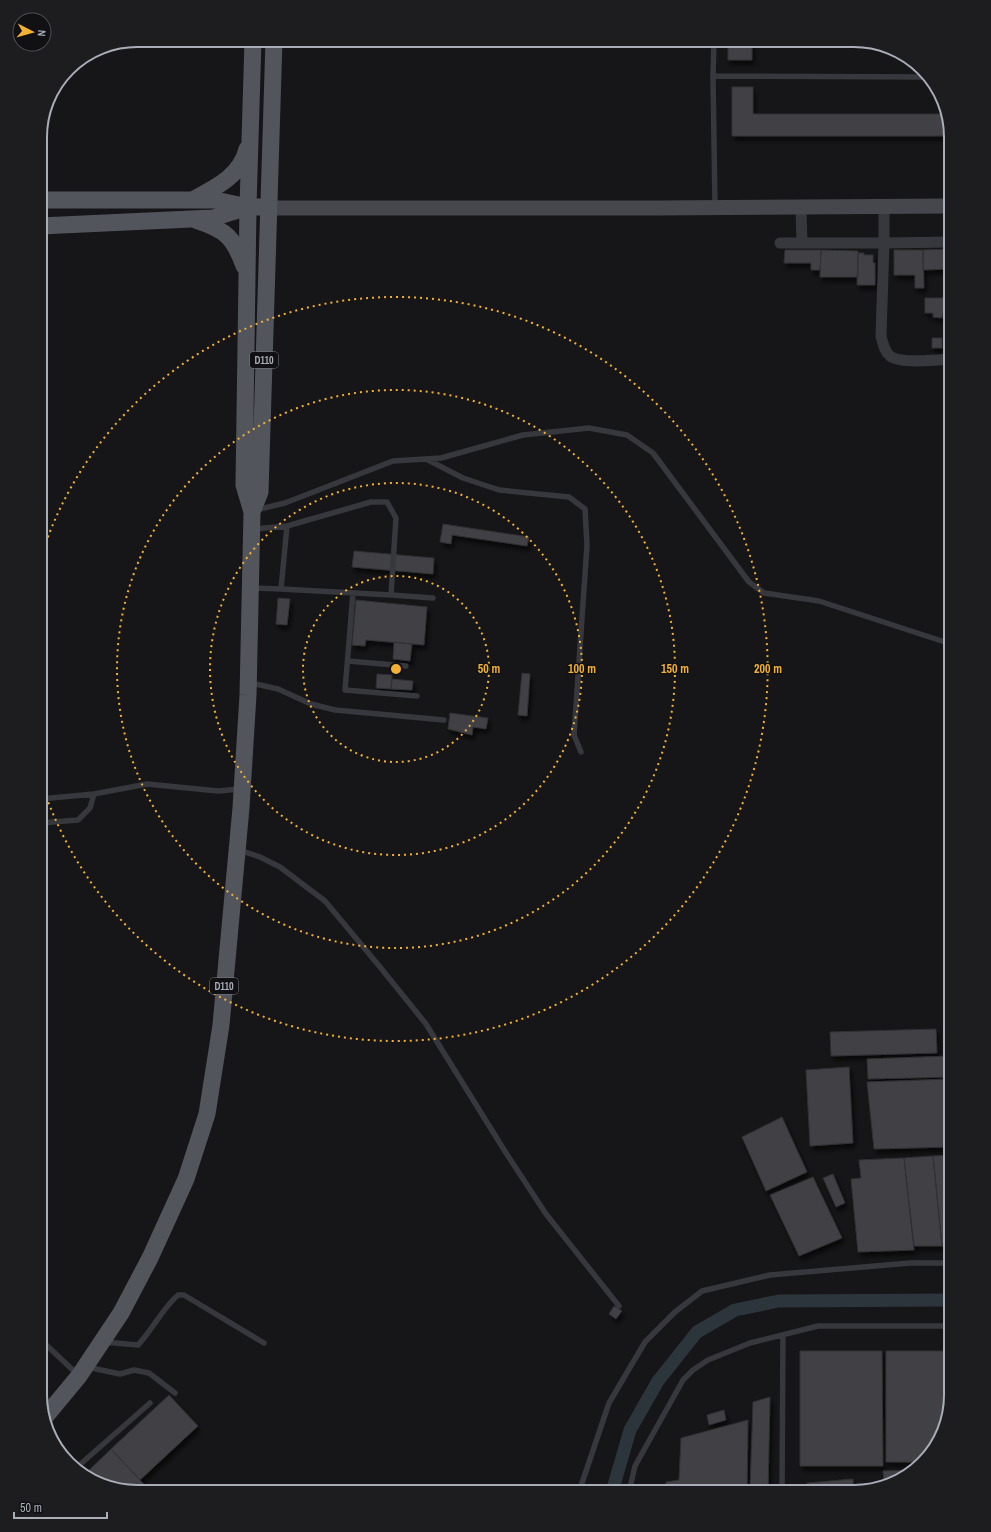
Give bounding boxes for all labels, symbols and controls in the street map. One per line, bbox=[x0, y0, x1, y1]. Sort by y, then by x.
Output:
north arrow bbox=[12, 12, 52, 52]
text: N bbox=[35, 29, 49, 37]
road number: D110 bbox=[250, 352, 278, 368]
text: 50 m bbox=[478, 661, 500, 677]
text: 100 m bbox=[568, 661, 596, 677]
text: 150 m bbox=[661, 661, 689, 677]
text: 200 m bbox=[754, 661, 782, 677]
centre of rings bbox=[389, 662, 403, 676]
road number: D110 bbox=[210, 978, 238, 994]
scale bar bbox=[14, 1494, 107, 1520]
text: 50 m bbox=[20, 1500, 42, 1516]

